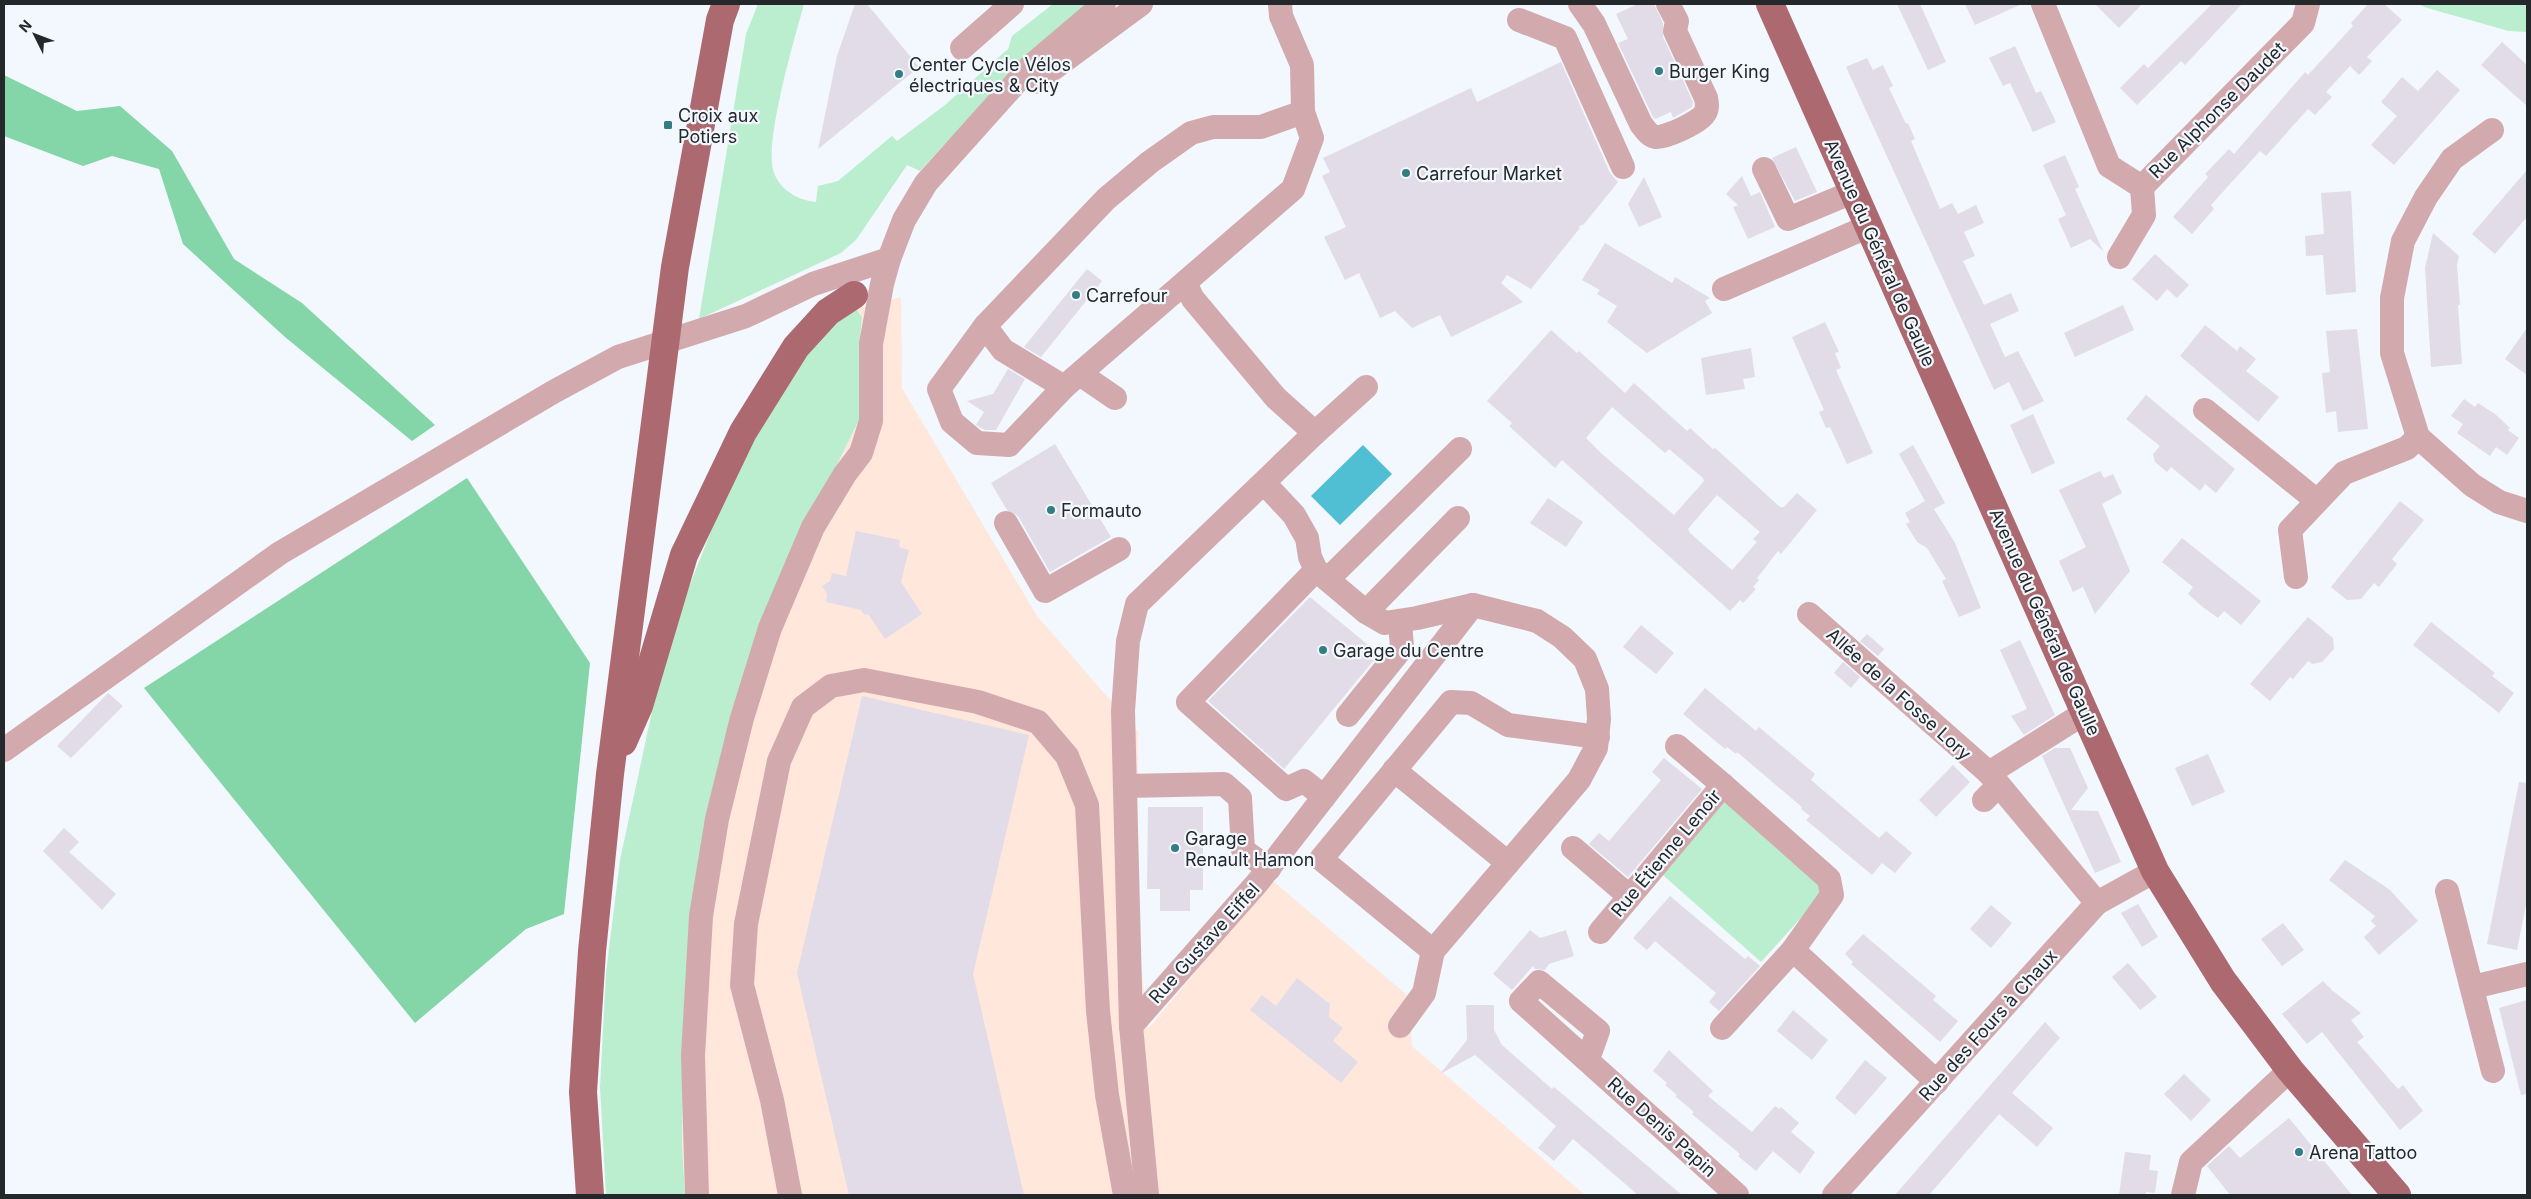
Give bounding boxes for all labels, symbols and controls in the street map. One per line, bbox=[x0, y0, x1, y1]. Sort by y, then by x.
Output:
north arrow bbox=[10, 10, 60, 60]
text: N bbox=[15, 16, 35, 36]
street label: Rue Alphonse Daudet bbox=[2145, 37, 2290, 182]
place label: Center Cycle Vélos électriques & City bbox=[909, 54, 1071, 96]
place label: Burger King bbox=[1669, 61, 1770, 82]
marker: Burger King bbox=[1653, 65, 1665, 77]
marker: Center Cycle Vélos électriques & City bbox=[893, 68, 905, 80]
place label: Croix aux Potiers bbox=[678, 105, 758, 147]
marker: Croix aux Potiers bbox=[662, 119, 674, 131]
street label: Avenue du Général de Gaulle bbox=[1820, 136, 1940, 370]
place label: Carrefour Market bbox=[1416, 163, 1562, 184]
marker: Carrefour Market bbox=[1400, 167, 1412, 179]
place label: Carrefour bbox=[1086, 285, 1168, 306]
marker: Carrefour bbox=[1070, 289, 1082, 301]
place label: Formauto bbox=[1061, 500, 1142, 521]
marker: Formauto bbox=[1045, 504, 1057, 516]
street label: Avenue du Général de Gaulle bbox=[1985, 505, 2105, 739]
street label: Allée de la Fosse Lory bbox=[1823, 624, 1975, 764]
place label: Garage du Centre bbox=[1333, 640, 1484, 661]
marker: Garage du Centre bbox=[1317, 644, 1329, 656]
street label: Rue Étienne Lenoir bbox=[1606, 784, 1725, 921]
place label: Garage Renault Hamon bbox=[1185, 828, 1314, 870]
marker: Garage Renault Hamon bbox=[1169, 842, 1181, 854]
street label: Rue Gustave Eiffel bbox=[1144, 879, 1264, 1007]
street label: Rue des Fours à Chaux bbox=[1915, 945, 2062, 1105]
street label: Rue Denis Papin bbox=[1604, 1073, 1720, 1181]
place label: Arena Tattoo bbox=[2309, 1142, 2417, 1163]
marker: Arena Tattoo bbox=[2293, 1146, 2305, 1158]

